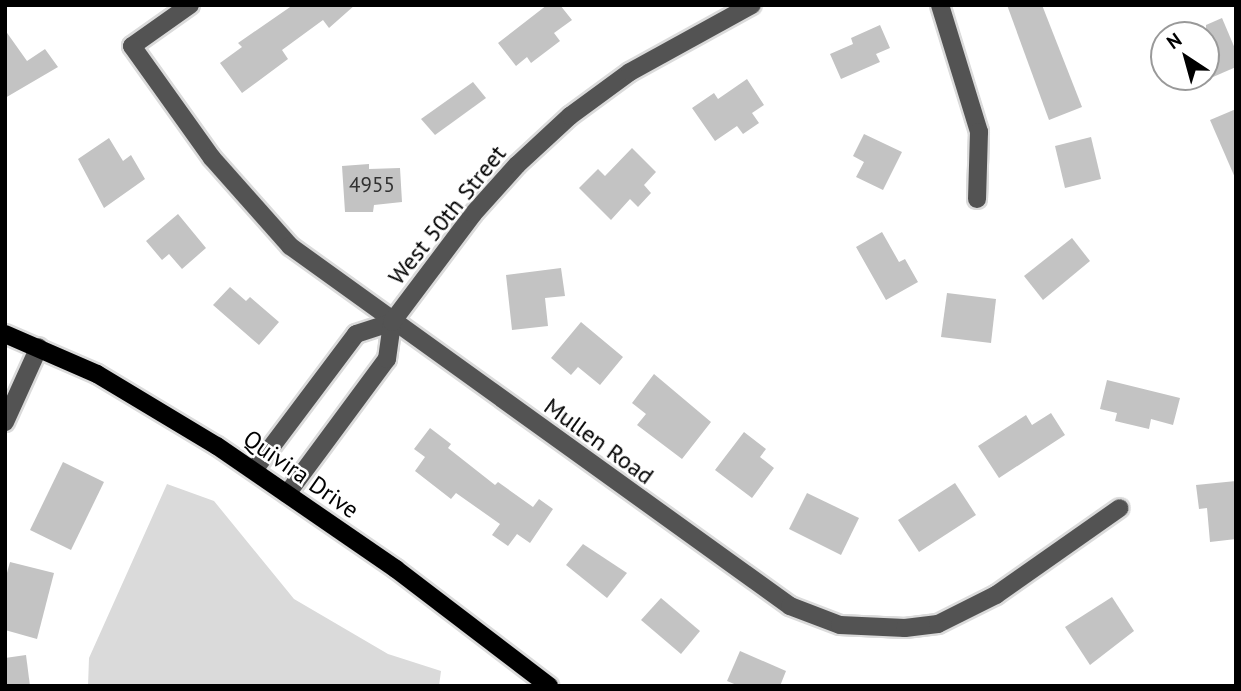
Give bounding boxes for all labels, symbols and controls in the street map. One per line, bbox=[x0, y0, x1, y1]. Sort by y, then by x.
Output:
north arrow bbox=[1150, 21, 1220, 91]
text: N bbox=[1162, 27, 1186, 54]
street label: West 50th Street bbox=[382, 140, 512, 290]
house number: 4955 bbox=[349, 172, 395, 198]
street label: Mullen Road bbox=[539, 392, 659, 490]
street label: Quivira Drive bbox=[238, 424, 364, 524]

